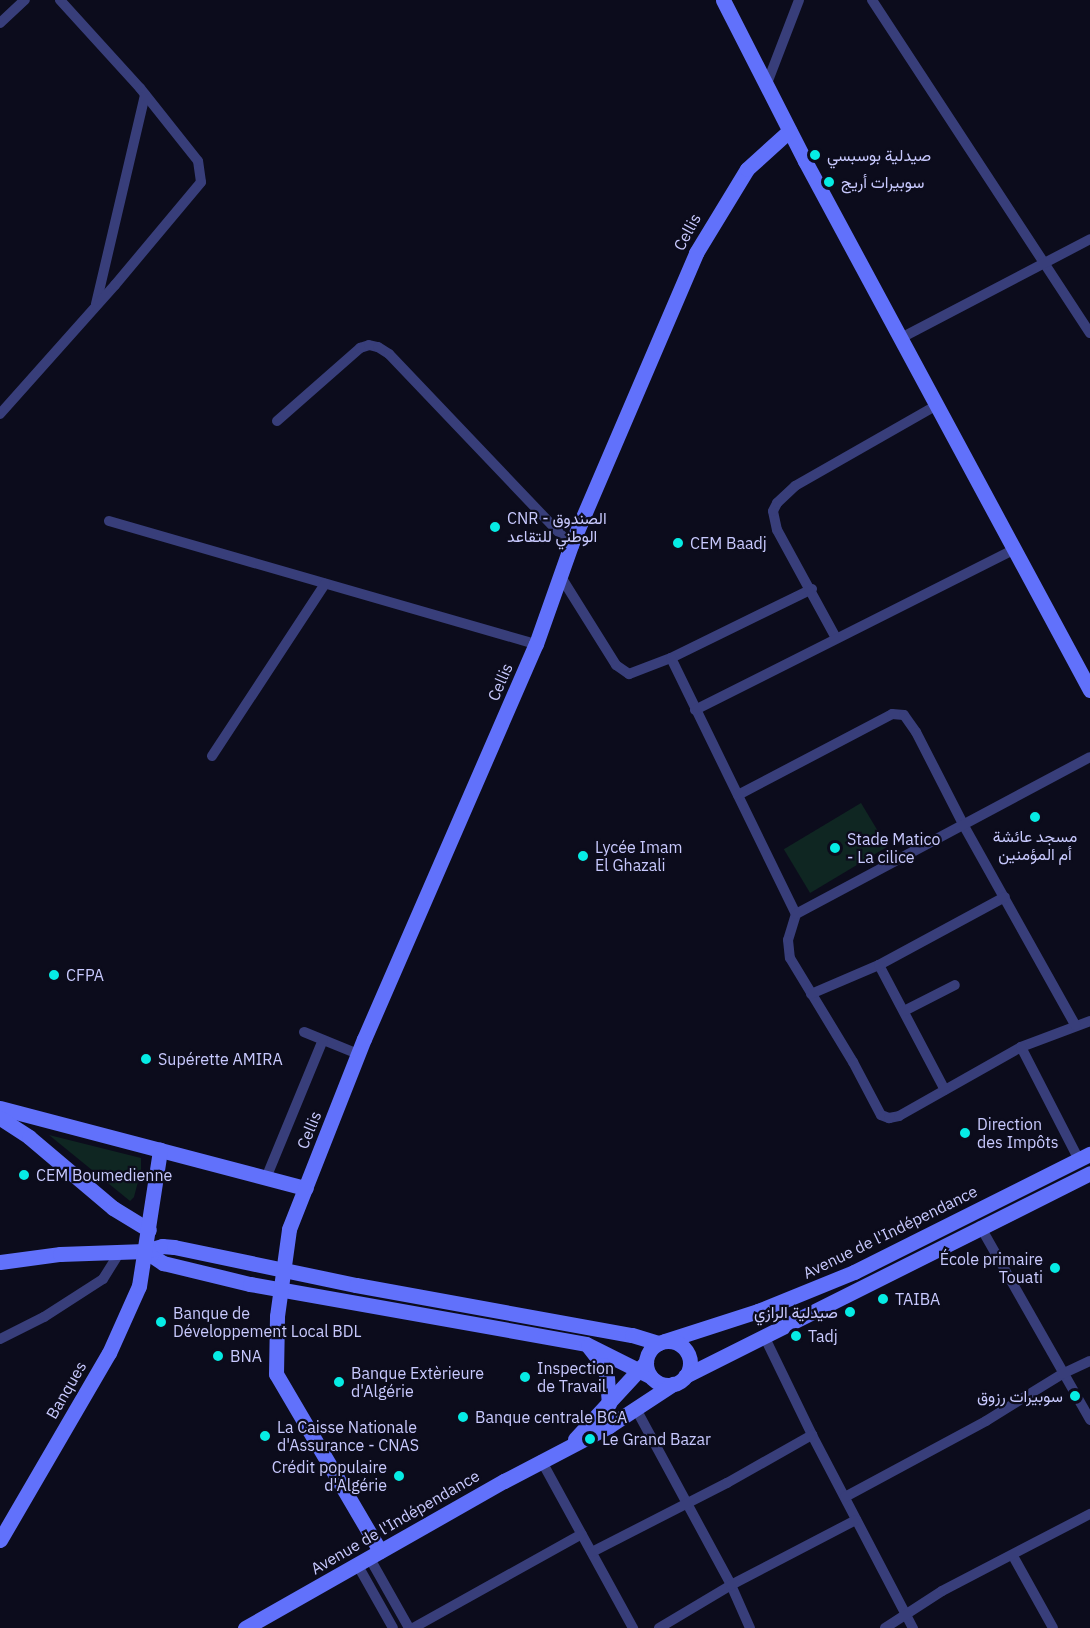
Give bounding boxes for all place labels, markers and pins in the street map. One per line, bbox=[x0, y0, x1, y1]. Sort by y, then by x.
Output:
place label: صيدلية بوسبسي bbox=[827, 145, 931, 165]
marker: صيدلية بوسبسي bbox=[808, 148, 822, 162]
place label: سوبيرات أريج bbox=[841, 172, 924, 192]
marker: سوبيرات أريج bbox=[822, 175, 836, 189]
place label: CNR - الصندوق الوطني للتقاعد bbox=[507, 508, 607, 546]
marker: CNR - الصندوق الوطني للتقاعد bbox=[488, 520, 502, 534]
place label: CEM Baadj bbox=[690, 533, 767, 553]
marker: CEM Baadj bbox=[671, 536, 685, 550]
marker: مسجد عائشة أم المؤمنين bbox=[1028, 810, 1042, 824]
place label: مسجد عائشة أم المؤمنين bbox=[993, 826, 1077, 864]
place label: Stade Matico - La cilice bbox=[847, 829, 940, 867]
place label: Lycée Imam El Ghazali bbox=[595, 837, 682, 875]
marker: Stade Matico - La cilice bbox=[828, 841, 842, 855]
marker: Lycée Imam El Ghazali bbox=[576, 849, 590, 863]
place label: CFPA bbox=[66, 965, 104, 985]
marker: CFPA bbox=[47, 968, 61, 982]
place label: Supérette AMIRA bbox=[158, 1049, 283, 1069]
marker: Supérette AMIRA bbox=[139, 1052, 153, 1066]
place label: Direction des Impôts bbox=[977, 1114, 1059, 1152]
marker: Direction des Impôts bbox=[958, 1126, 972, 1140]
place label: CEM Boumedienne bbox=[36, 1165, 172, 1185]
marker: CEM Boumedienne bbox=[17, 1168, 31, 1182]
place label: École primaire Touati bbox=[940, 1249, 1043, 1287]
marker: École primaire Touati bbox=[1048, 1261, 1062, 1275]
place label: TAIBA bbox=[895, 1289, 940, 1309]
marker: TAIBA bbox=[876, 1292, 890, 1306]
place label: صيدلية الرازي bbox=[754, 1302, 838, 1322]
place label: Banque de Développement Local BDL bbox=[173, 1303, 362, 1341]
marker: صيدلية الرازي bbox=[843, 1305, 857, 1319]
marker: Banque de Développement Local BDL bbox=[154, 1315, 168, 1329]
place label: Tadj bbox=[808, 1326, 838, 1346]
marker: Tadj bbox=[789, 1329, 803, 1343]
place label: BNA bbox=[230, 1346, 262, 1366]
marker: BNA bbox=[211, 1349, 225, 1363]
place label: Inspection de Travail bbox=[537, 1358, 614, 1396]
place label: Banque Extèrieure d'Algérie bbox=[351, 1363, 484, 1401]
marker: Inspection de Travail bbox=[518, 1370, 532, 1384]
marker: Banque Extèrieure d'Algérie bbox=[332, 1375, 346, 1389]
place label: سوبيرات رزوق bbox=[977, 1386, 1063, 1406]
marker: سوبيرات رزوق bbox=[1068, 1389, 1082, 1403]
place label: Banque centrale BCA bbox=[475, 1407, 627, 1427]
marker: Banque centrale BCA bbox=[456, 1410, 470, 1424]
place label: La Caisse Nationale d'Assurance - CNAS bbox=[277, 1417, 419, 1455]
marker: La Caisse Nationale d'Assurance - CNAS bbox=[258, 1429, 272, 1443]
place label: Le Grand Bazar bbox=[602, 1429, 711, 1449]
marker: Le Grand Bazar bbox=[583, 1432, 597, 1446]
place label: Crédit populaire d'Algérie bbox=[272, 1457, 387, 1495]
marker: Crédit populaire d'Algérie bbox=[392, 1469, 406, 1483]

